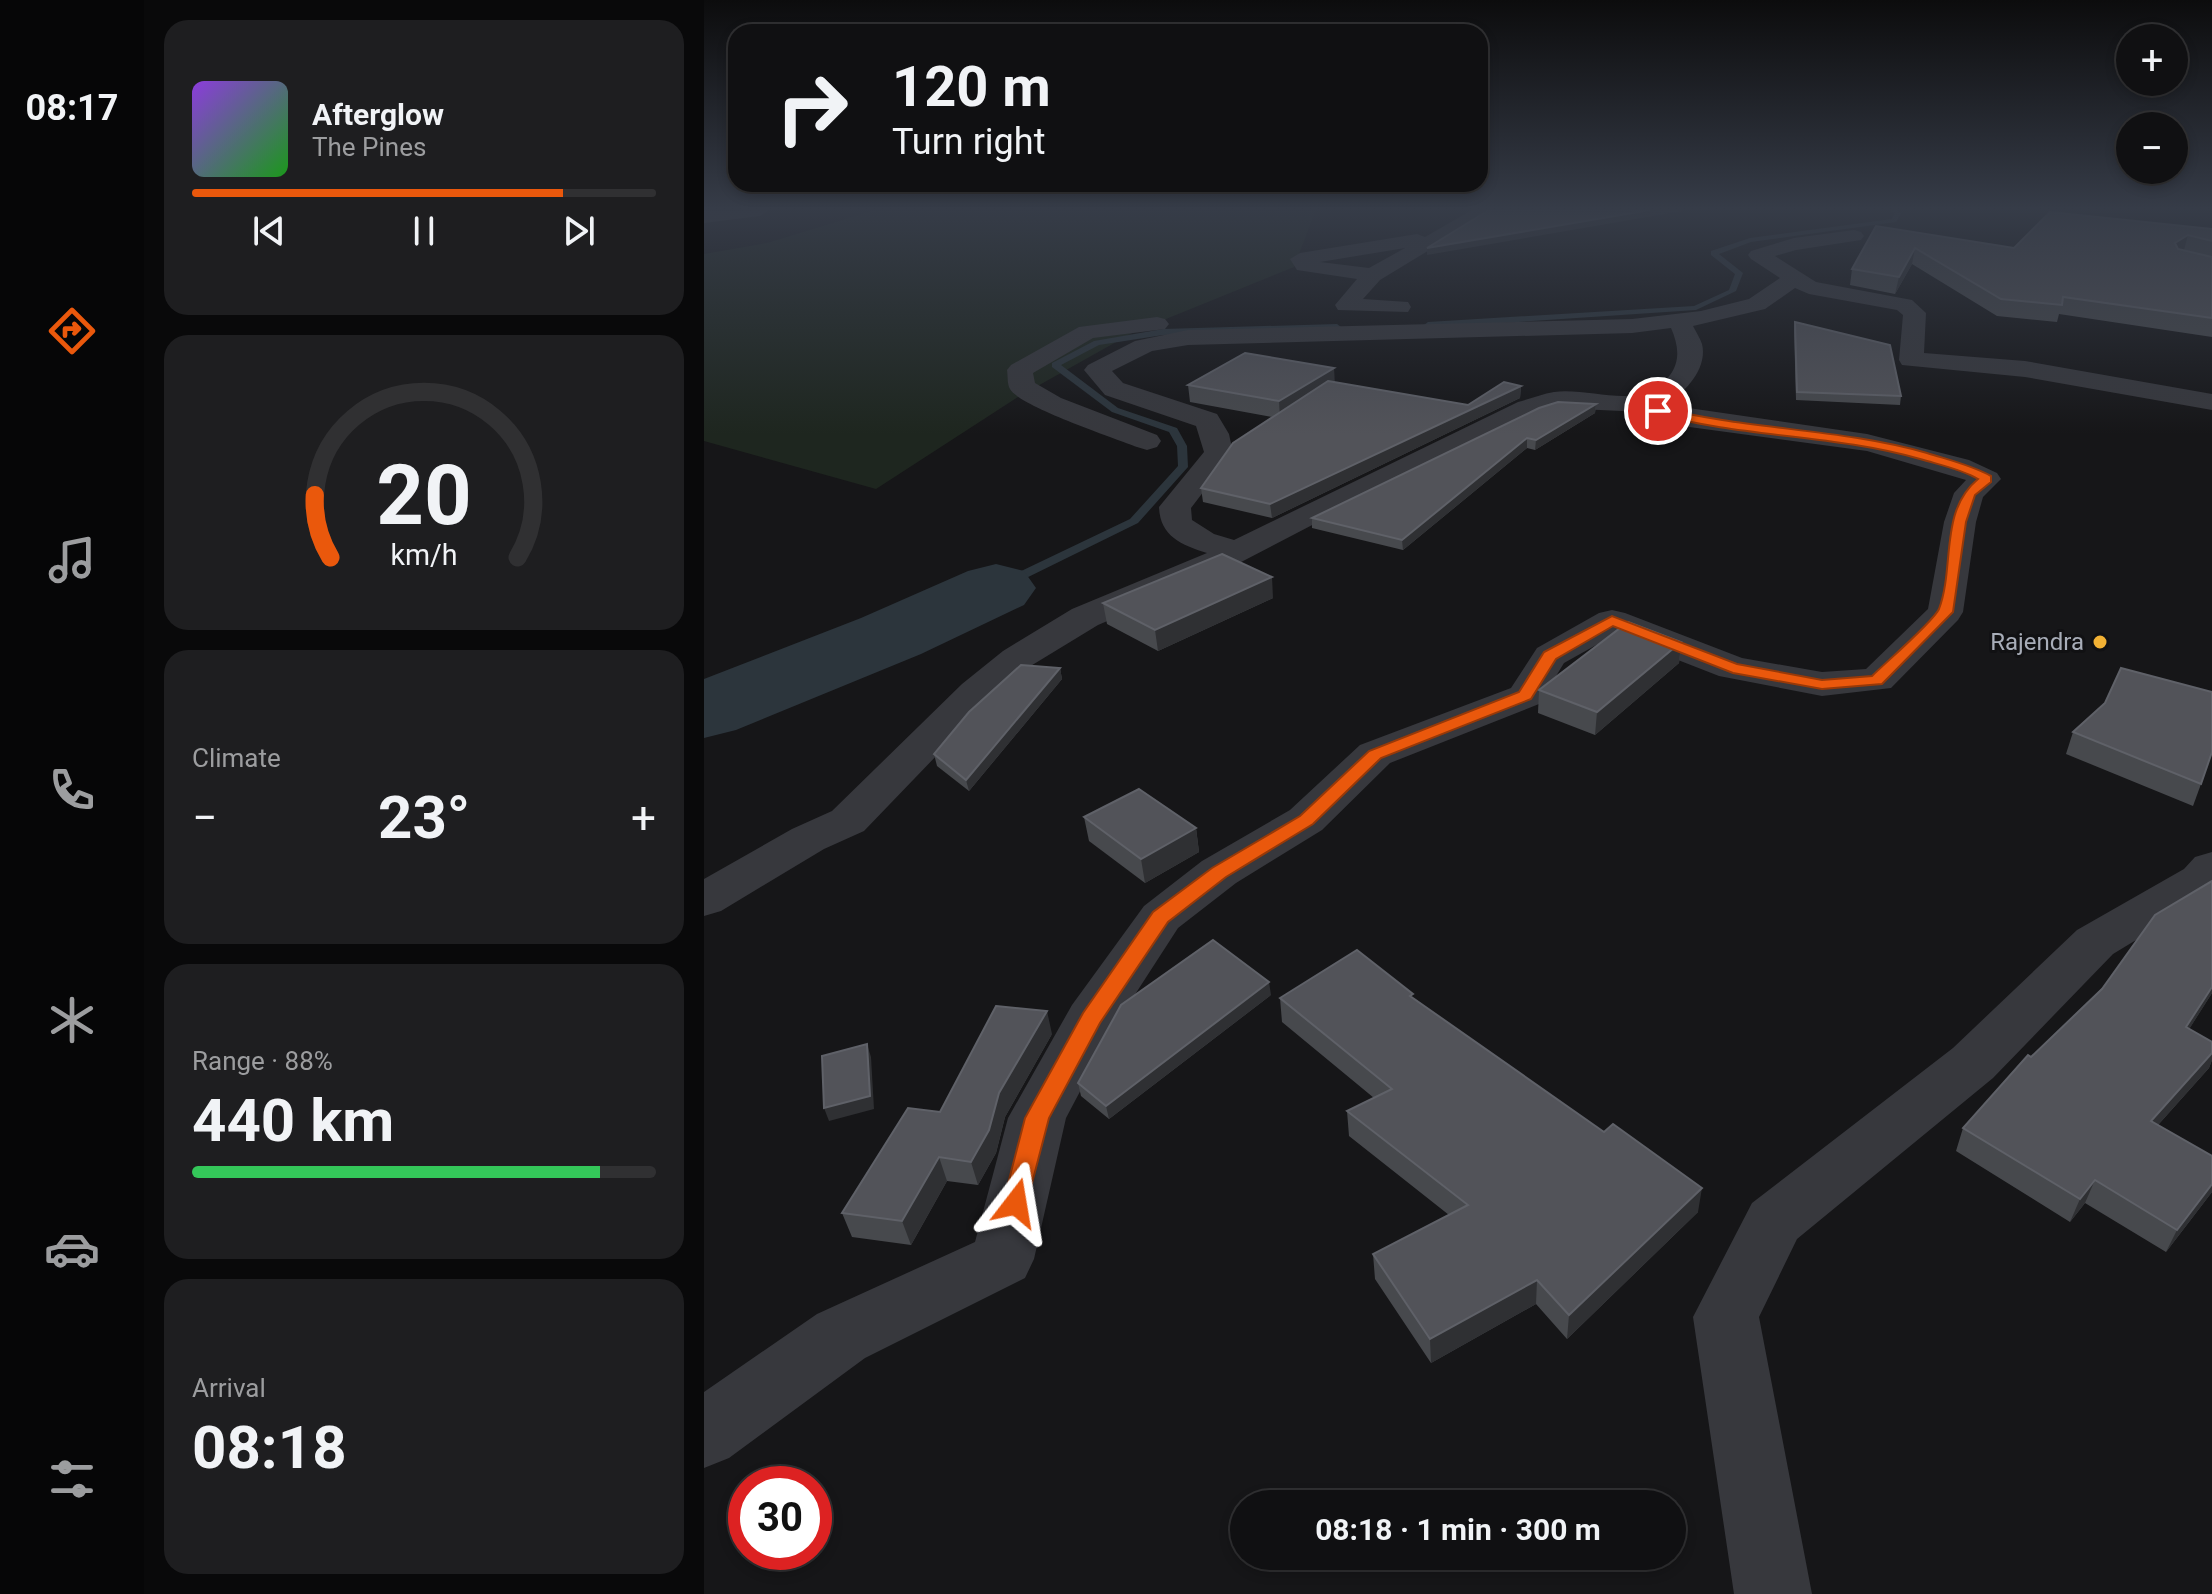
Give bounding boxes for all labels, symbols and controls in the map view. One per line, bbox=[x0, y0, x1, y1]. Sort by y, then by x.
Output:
map controls bbox=[2116, 24, 2188, 184]
button: + bbox=[2116, 24, 2188, 96]
text: 120 m bbox=[892, 54, 1051, 120]
icon: right bbox=[760, 56, 864, 160]
text: 08:17 bbox=[26, 87, 118, 129]
text: Afterglow bbox=[312, 97, 444, 132]
button: − bbox=[2116, 112, 2188, 184]
text: Turn right bbox=[892, 121, 1045, 163]
text: The Pines bbox=[312, 132, 426, 162]
icon: previous bbox=[247, 209, 291, 253]
icon: pause bbox=[402, 209, 446, 253]
icon: next bbox=[557, 209, 601, 253]
icon: directions bbox=[44, 303, 100, 359]
pin bbox=[1624, 377, 1692, 445]
icon: arrive bbox=[1636, 389, 1680, 433]
text: 20 bbox=[376, 447, 472, 544]
icon: music bbox=[44, 532, 100, 588]
text: km/h bbox=[390, 538, 458, 572]
place label: Rajendra bbox=[1990, 628, 2084, 656]
marker: Rajendra bbox=[2091, 633, 2109, 651]
text: Climate bbox=[192, 743, 281, 773]
icon: phone bbox=[44, 762, 100, 818]
text: 23° bbox=[378, 782, 470, 853]
text: − bbox=[192, 792, 217, 844]
text: + bbox=[631, 792, 656, 844]
icon: climate bbox=[44, 992, 100, 1048]
text: Range · 88% bbox=[192, 1046, 333, 1076]
text: 440 km bbox=[192, 1085, 394, 1156]
position arrow bbox=[974, 1161, 1058, 1245]
icon: car bbox=[44, 1221, 100, 1277]
text: Arrival bbox=[192, 1373, 266, 1403]
text: 08:18 bbox=[192, 1412, 347, 1483]
icon: filters bbox=[44, 1451, 100, 1507]
speed limit sign: 30 bbox=[728, 1466, 832, 1570]
text: 08:18 · 1 min · 300 m bbox=[1315, 1512, 1601, 1547]

